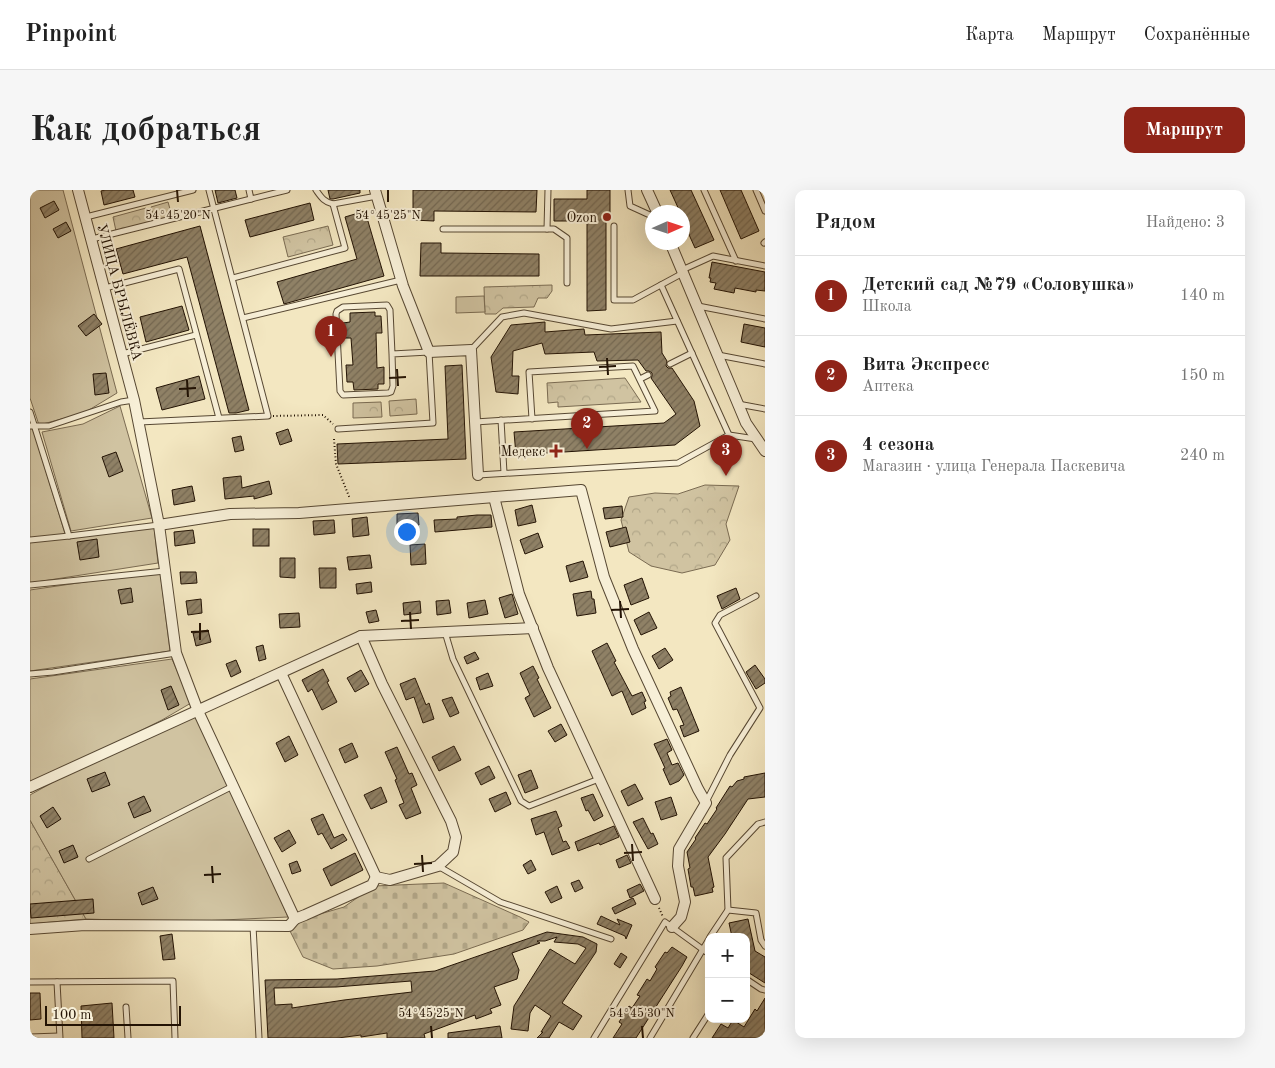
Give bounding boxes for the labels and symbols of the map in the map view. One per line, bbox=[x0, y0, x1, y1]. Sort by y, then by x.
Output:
north arrow bbox=[645, 205, 690, 250]
text: 54°45'20"N bbox=[145, 209, 211, 222]
text: 54°45'25"N bbox=[355, 209, 421, 222]
place label: Ozon bbox=[567, 211, 597, 225]
marker: Ozon bbox=[601, 211, 613, 223]
street label: УЛИЦА БРЫЛЁВКА bbox=[94, 222, 147, 363]
pin: 1 bbox=[315, 316, 347, 357]
pin: 2 bbox=[571, 408, 603, 449]
pin: 3 bbox=[710, 435, 742, 476]
marker: Медекс bbox=[549, 444, 563, 458]
place label: Медекс bbox=[500, 445, 545, 459]
your location bbox=[394, 519, 420, 545]
scale bar bbox=[45, 1003, 181, 1026]
text: 54°45'25"N bbox=[398, 1007, 464, 1020]
text: 54°45'30"N bbox=[609, 1007, 675, 1020]

